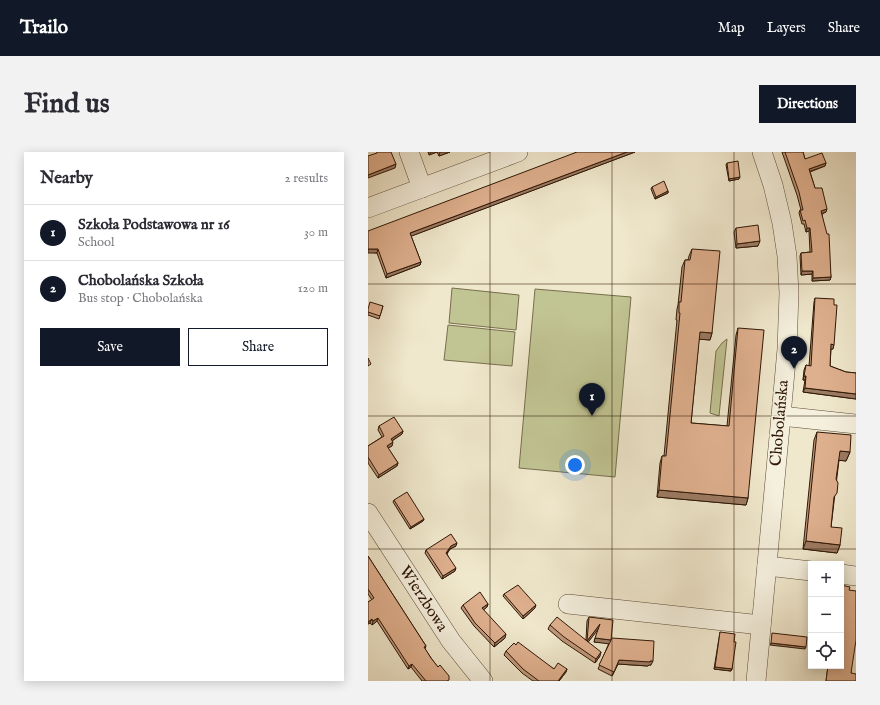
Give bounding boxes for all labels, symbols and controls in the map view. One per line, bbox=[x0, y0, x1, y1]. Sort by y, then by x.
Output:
text: Trailo bbox=[20, 16, 68, 40]
text: Map bbox=[718, 19, 745, 37]
text: Layers bbox=[767, 19, 806, 37]
text: Share bbox=[828, 19, 860, 37]
button: Directions bbox=[759, 85, 856, 123]
text: Find us bbox=[24, 87, 110, 122]
text: Nearby bbox=[40, 168, 93, 189]
text: 2 results bbox=[284, 170, 328, 187]
text: Szkoła Podstawowa nr 16 bbox=[78, 215, 230, 234]
text: 1 bbox=[51, 224, 55, 241]
text: 30 m bbox=[304, 224, 328, 241]
text: School bbox=[78, 234, 115, 251]
text: Chobolańska Szkoła bbox=[78, 271, 204, 290]
text: 2 bbox=[50, 280, 56, 297]
text: 120 m bbox=[298, 280, 328, 297]
text: Bus stop · Chobolańska bbox=[78, 290, 203, 307]
button: Save bbox=[40, 328, 180, 366]
button: Share bbox=[188, 328, 328, 366]
pin: 2 bbox=[781, 336, 807, 369]
street label: Chobolańska bbox=[766, 379, 794, 467]
pin: 1 bbox=[579, 383, 605, 416]
your location bbox=[565, 455, 585, 475]
map controls bbox=[808, 561, 844, 669]
button: + bbox=[808, 561, 844, 597]
street label: Wierzbowa bbox=[394, 562, 452, 636]
button: − bbox=[808, 597, 844, 633]
button: locate bbox=[808, 633, 844, 669]

